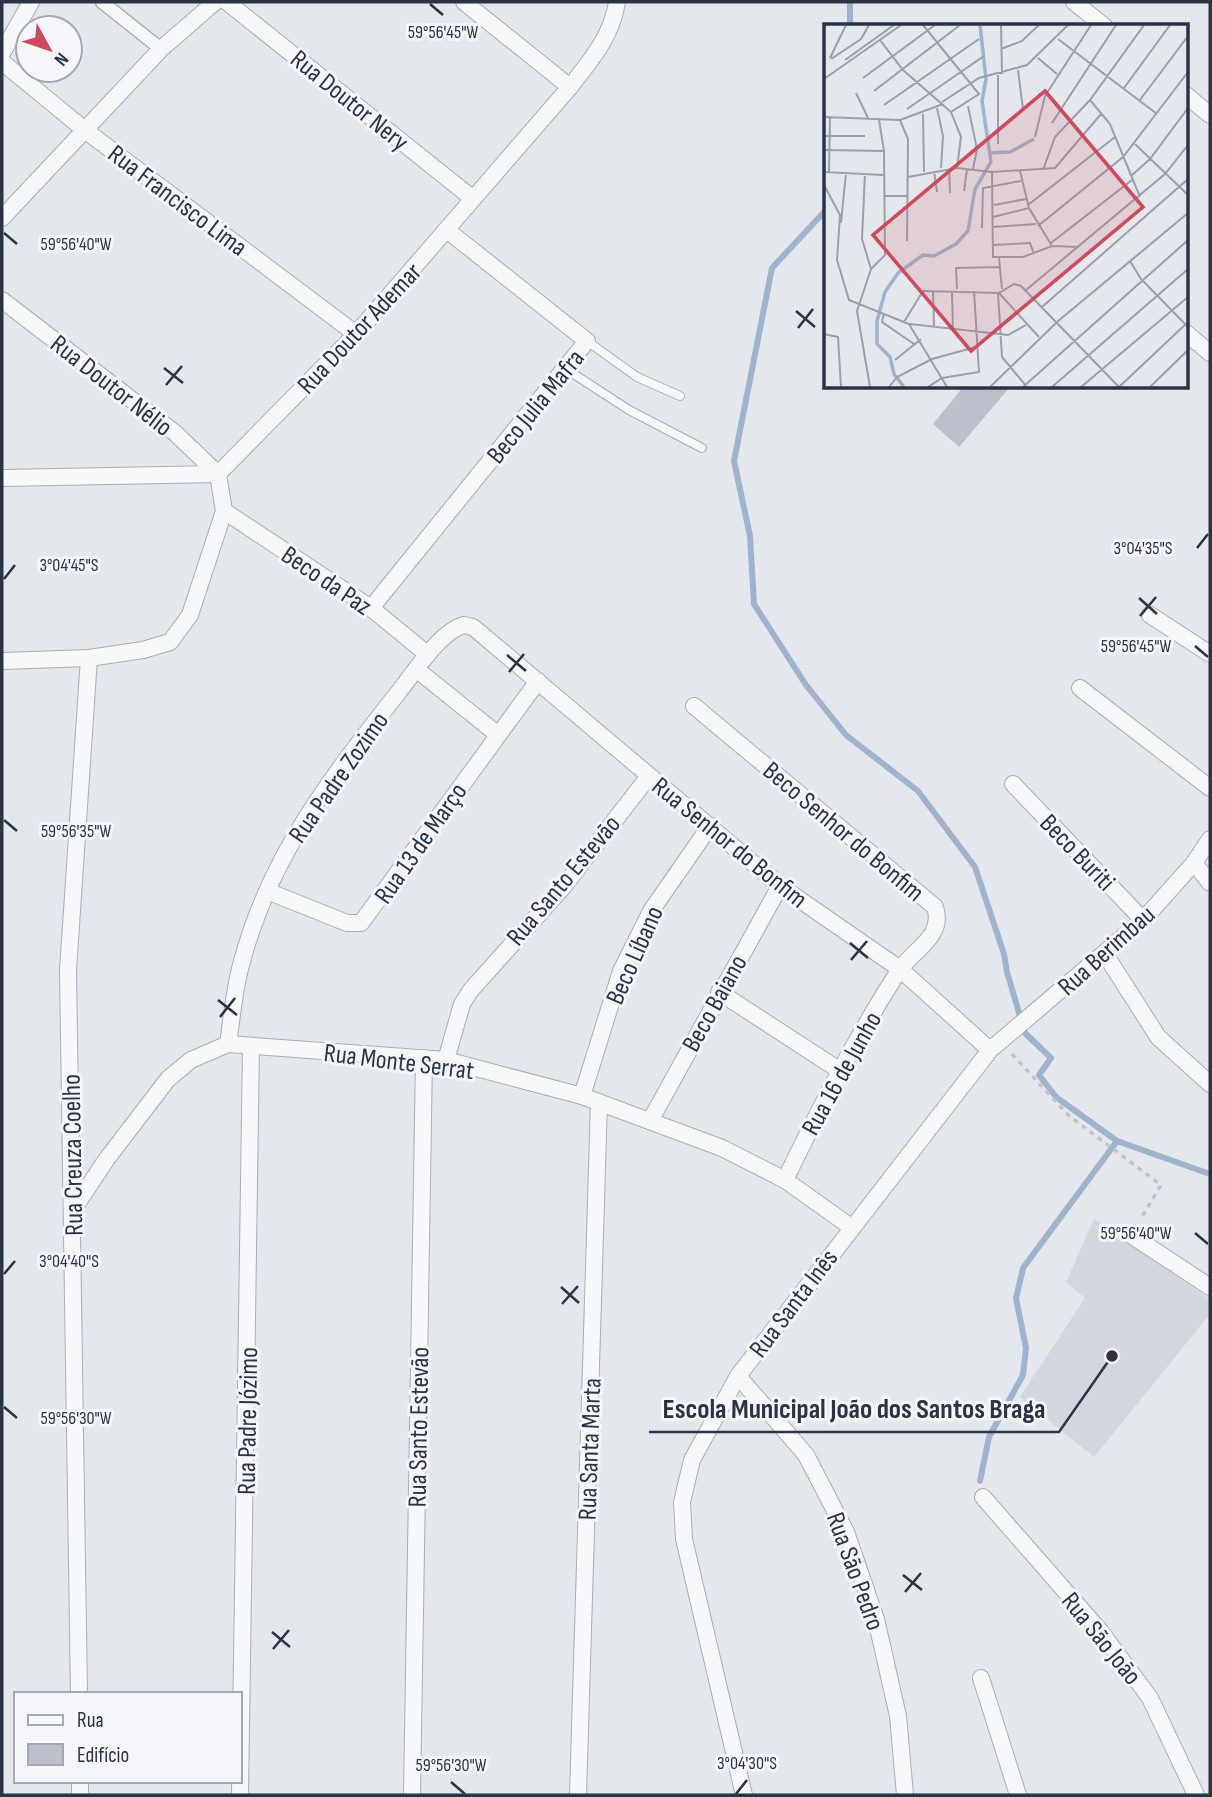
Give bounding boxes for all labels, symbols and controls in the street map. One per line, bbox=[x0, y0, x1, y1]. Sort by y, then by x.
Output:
north arrow bbox=[14, 14, 84, 84]
text: 59°56'45"W bbox=[408, 22, 478, 43]
inset map bbox=[824, 24, 1188, 388]
street label: Rua Doutor Nery bbox=[284, 44, 414, 158]
text: N bbox=[49, 48, 73, 70]
street label: Rua Francisco Lima bbox=[101, 139, 253, 264]
text: 59°56'40"W bbox=[40, 234, 112, 255]
street label: Rua Doutor Ademar bbox=[292, 257, 429, 401]
street label: Rua Doutor Nélio bbox=[44, 329, 178, 443]
street label: Beco Julia Mafra bbox=[481, 344, 592, 470]
text: 3°04'35"S bbox=[1113, 538, 1173, 559]
street label: Beco da Paz bbox=[275, 540, 377, 623]
text: 3°04'45"S bbox=[39, 555, 99, 576]
text: 59°56'45"W bbox=[1101, 636, 1171, 657]
street label: Rua Padre Zozimo bbox=[283, 706, 396, 849]
street label: Beco Senhor do Bonfim bbox=[756, 756, 930, 909]
street label: Rua Senhor do Bonfim bbox=[645, 771, 813, 915]
street label: Rua 13 de Março bbox=[368, 778, 474, 910]
street label: Beco Buriti bbox=[1033, 808, 1121, 898]
street label: Rua Santo Estevão bbox=[501, 809, 628, 952]
text: 59°56'35"W bbox=[41, 821, 111, 842]
street label: Rua Berimbau bbox=[1052, 900, 1162, 1003]
street label: Beco Líbano bbox=[600, 902, 671, 1010]
street label: Beco Baiano bbox=[676, 950, 754, 1057]
street label: Rua 16 de Junho bbox=[796, 1007, 889, 1141]
street label: Rua Monte Serrat bbox=[322, 1038, 476, 1087]
street label: Rua Creuza Coelho bbox=[57, 1074, 90, 1236]
text: 59°56'40"W bbox=[1100, 1223, 1172, 1244]
street label: Rua Santa Inês bbox=[743, 1244, 845, 1364]
text: 3°04'40"S bbox=[39, 1251, 99, 1272]
street label: Rua Santo Estevão bbox=[403, 1346, 436, 1508]
street label: Rua Padre Józimo bbox=[232, 1347, 265, 1495]
street label: Rua Santa Marta bbox=[573, 1377, 608, 1521]
callout: Escola Municipal João dos Santos Braga bbox=[649, 1383, 1059, 1432]
text: Escola Municipal João dos Santos Braga bbox=[663, 1393, 1045, 1426]
text: 59°56'30"W bbox=[40, 1408, 112, 1429]
street label: Rua São Pedro bbox=[819, 1508, 890, 1635]
street label: Rua São João bbox=[1054, 1586, 1147, 1691]
legend bbox=[14, 1692, 242, 1783]
text: Rua bbox=[77, 1708, 104, 1733]
text: Edifício bbox=[77, 1743, 129, 1768]
text: 3°04'30"S bbox=[717, 1753, 777, 1774]
text: 59°56'30"W bbox=[415, 1755, 487, 1776]

